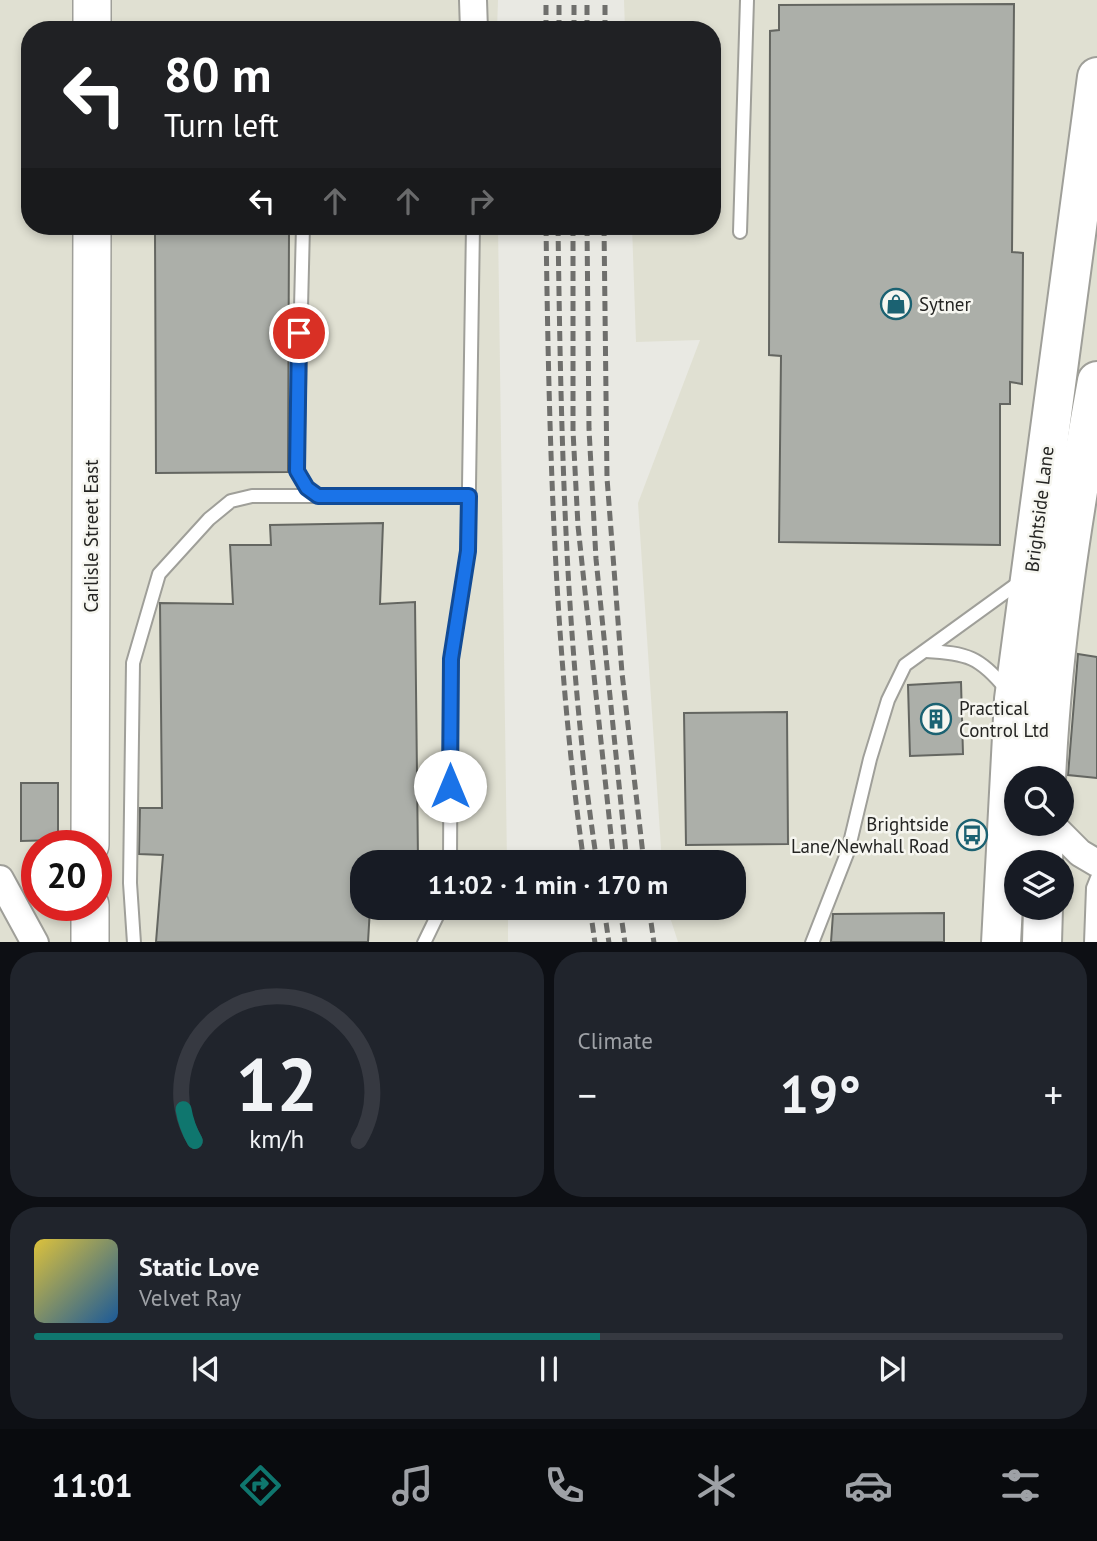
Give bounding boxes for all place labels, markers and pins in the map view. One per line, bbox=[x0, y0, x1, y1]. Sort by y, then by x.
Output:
shop icon: Sytner bbox=[879, 287, 913, 321]
place label: Sytner bbox=[919, 292, 971, 316]
pin bbox=[269, 303, 329, 363]
place label: Practical Control Ltd bbox=[959, 696, 1049, 742]
building icon: Practical Control Ltd bbox=[919, 702, 953, 736]
place label: Brightside Lane/Newhall Road bbox=[791, 812, 949, 858]
bus stop icon: Brightside Lane/Newhall Road bbox=[955, 818, 989, 852]

